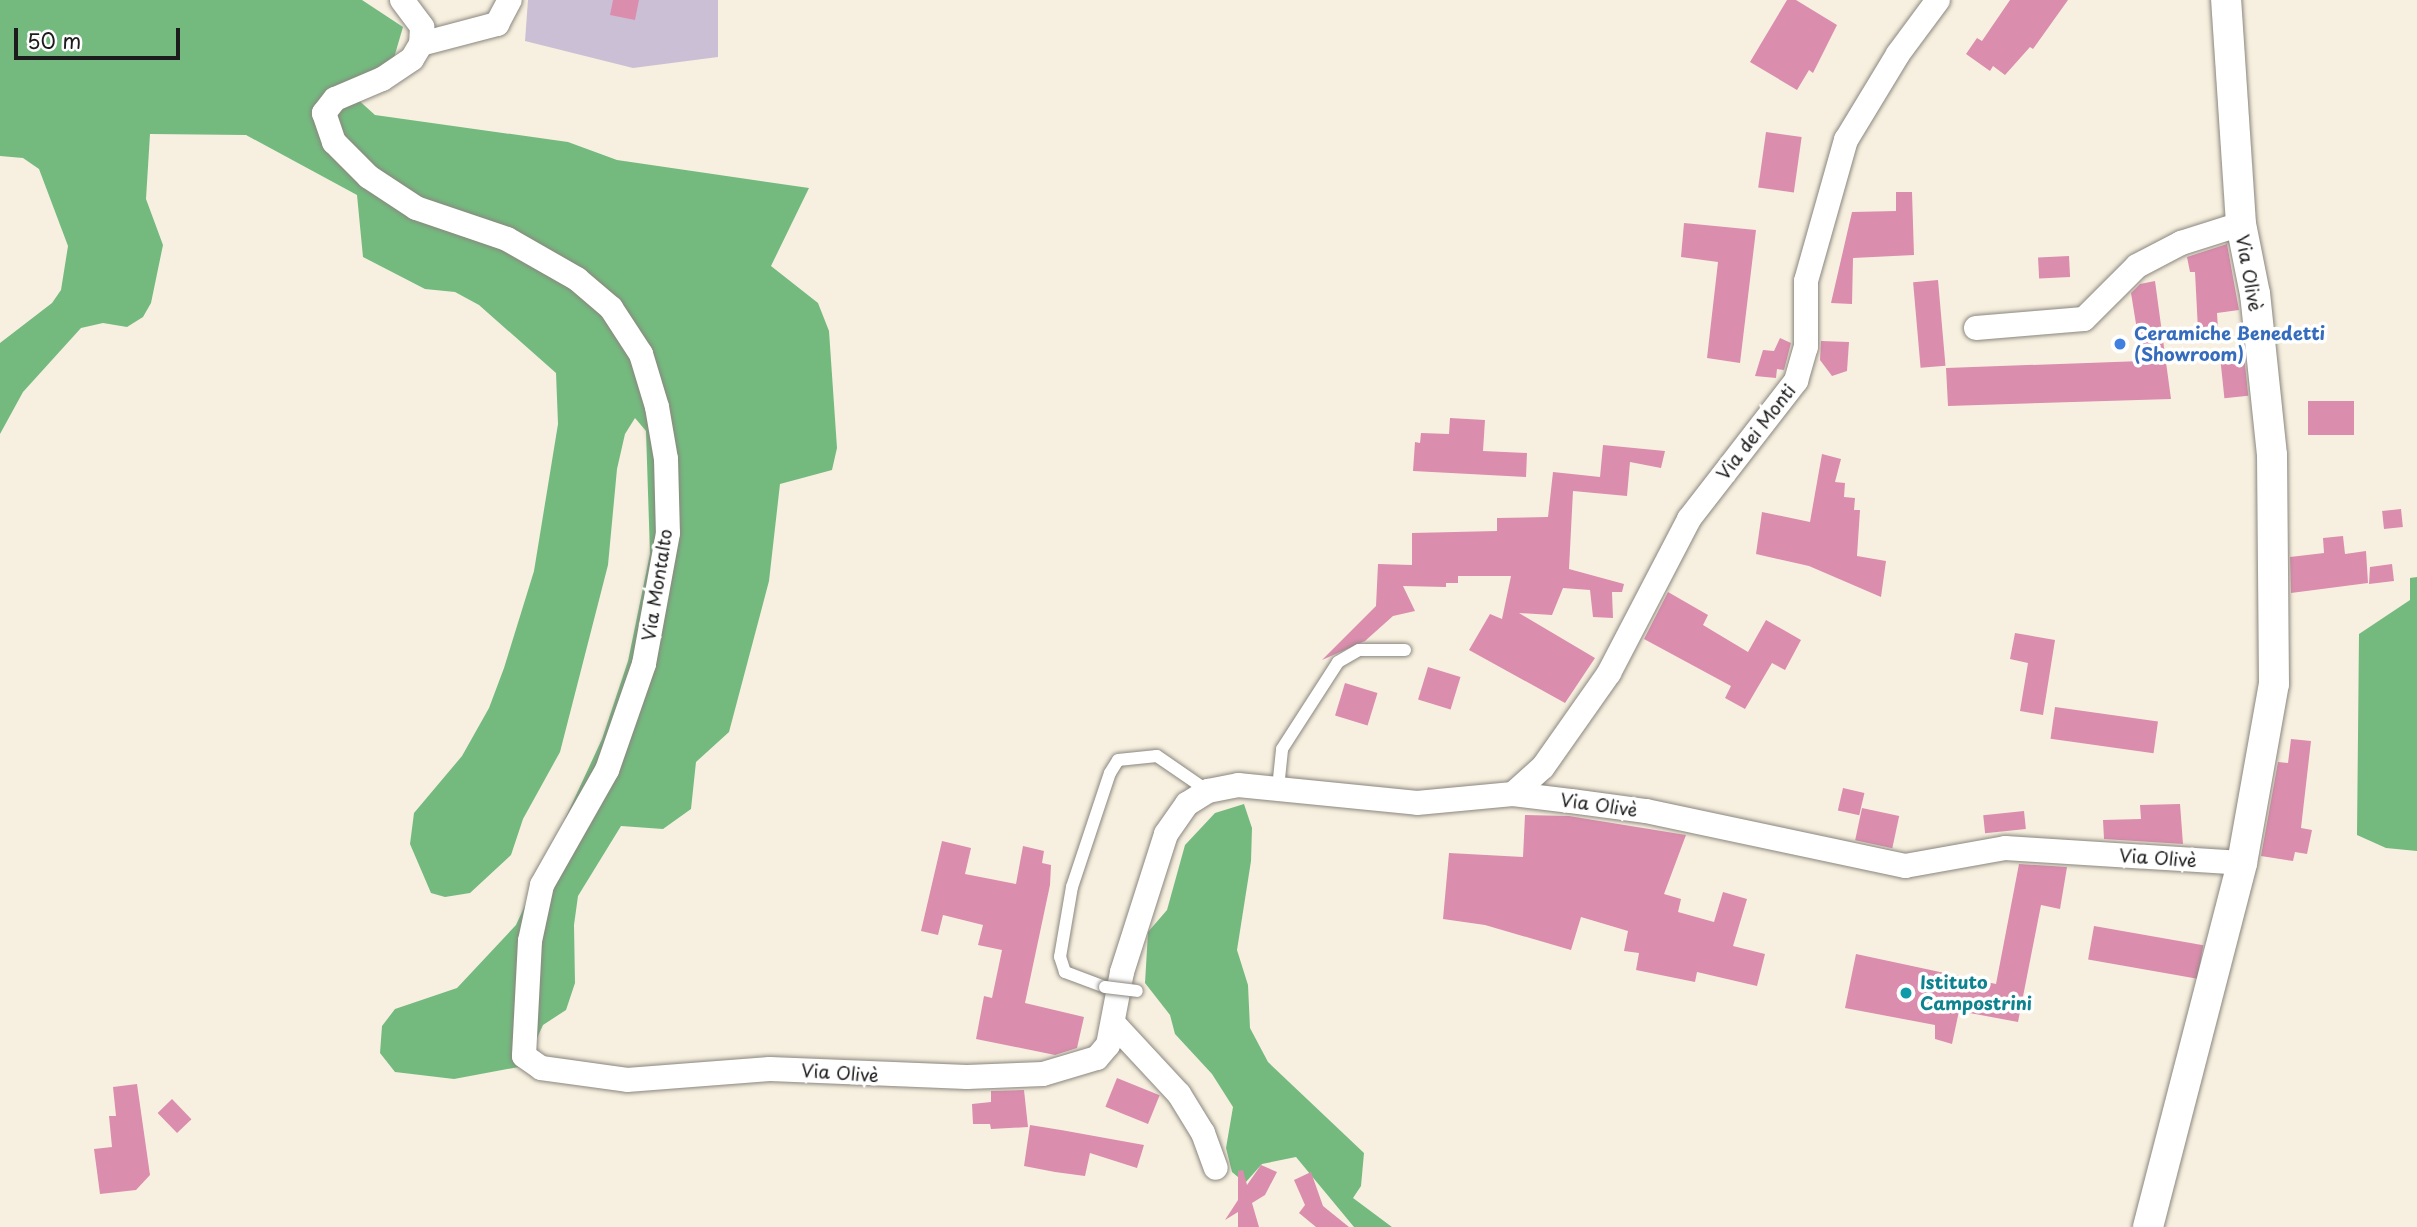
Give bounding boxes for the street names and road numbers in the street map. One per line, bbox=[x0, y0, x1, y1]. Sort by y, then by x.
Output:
street label: Via Olivè bbox=[2232, 233, 2266, 313]
street label: Via dei Monti bbox=[1712, 380, 1800, 484]
street label: Via Montalto bbox=[638, 528, 676, 642]
street label: Via Olivè bbox=[1559, 789, 1639, 821]
street label: Via Olivè bbox=[2119, 845, 2197, 871]
street label: Via Olivè bbox=[801, 1060, 879, 1086]

